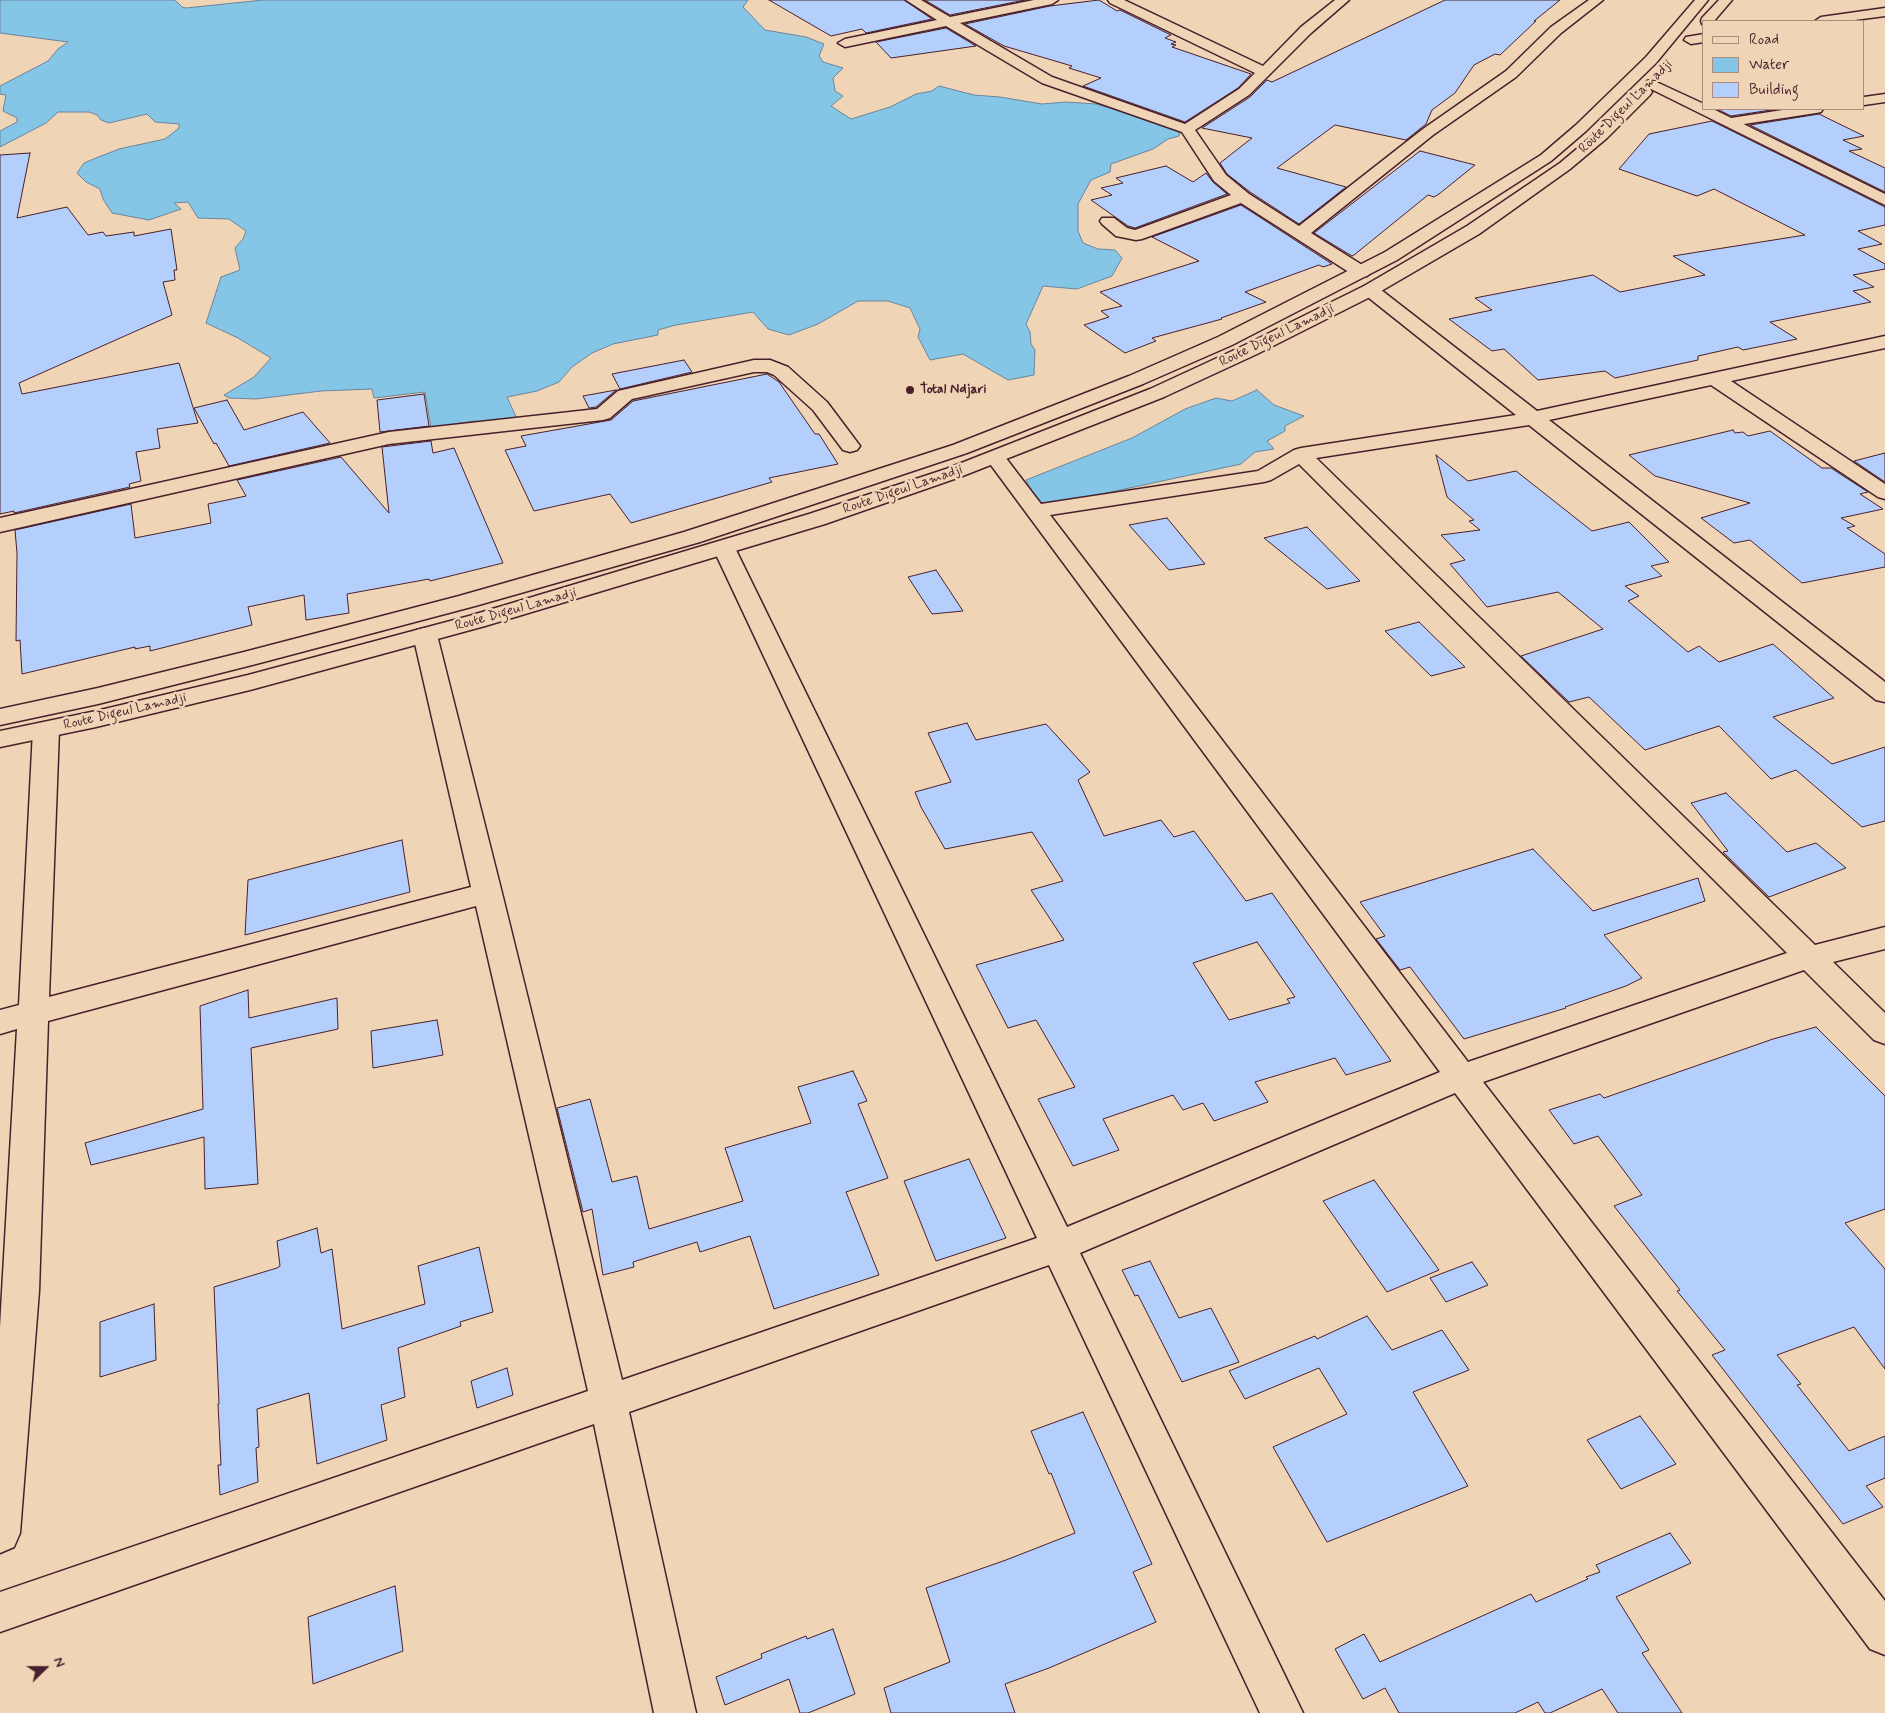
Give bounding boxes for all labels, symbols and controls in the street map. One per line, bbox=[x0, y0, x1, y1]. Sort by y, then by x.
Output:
legend bbox=[1702, 20, 1865, 110]
text: Road bbox=[1749, 30, 1779, 50]
text: Water bbox=[1749, 55, 1789, 75]
street label: Route Digeul Lamadji bbox=[1576, 57, 1676, 157]
text: Building bbox=[1749, 80, 1799, 100]
street label: Route Digeul Lamadji bbox=[1217, 301, 1337, 371]
place label: Total Ndjari bbox=[920, 382, 986, 398]
marker: Total Ndjari bbox=[904, 384, 916, 396]
street label: Route Digeul Lamadji bbox=[841, 462, 965, 518]
street label: Route Digeul Lamadji bbox=[453, 585, 579, 635]
street label: Route Digeul Lamadji bbox=[62, 690, 188, 734]
north arrow bbox=[20, 1643, 70, 1693]
text: N bbox=[49, 1655, 69, 1670]

